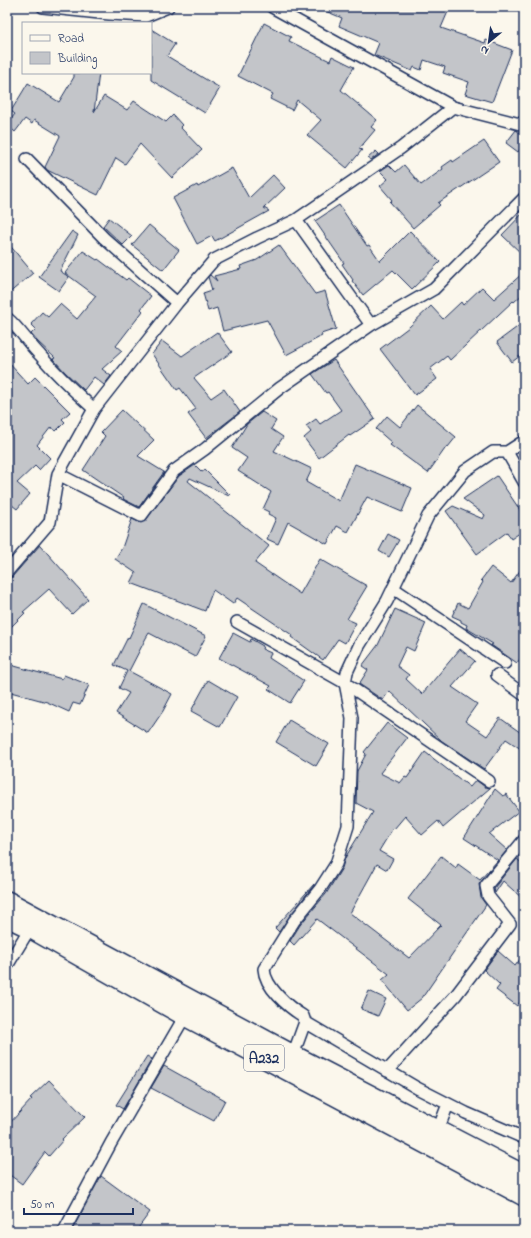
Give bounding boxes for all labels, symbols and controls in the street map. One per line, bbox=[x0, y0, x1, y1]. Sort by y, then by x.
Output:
legend bbox=[22, 22, 152, 74]
north arrow bbox=[469, 22, 509, 62]
text: Road bbox=[58, 30, 84, 48]
text: N bbox=[478, 41, 492, 59]
text: Building bbox=[57, 50, 97, 69]
road number: A232 bbox=[244, 1045, 284, 1071]
scale bar bbox=[24, 1190, 133, 1216]
text: 50 m bbox=[30, 1196, 54, 1214]

